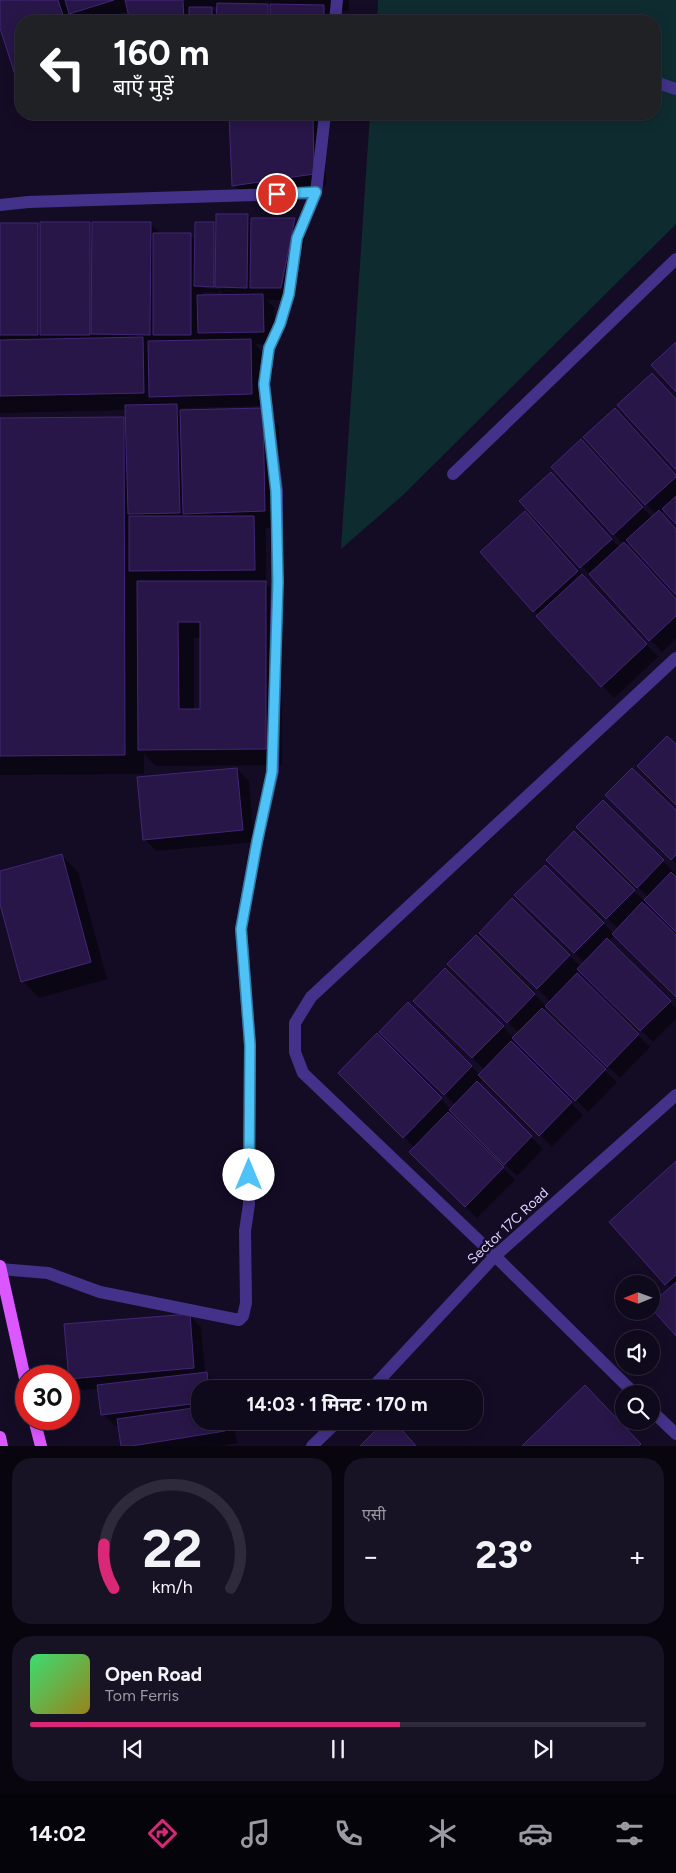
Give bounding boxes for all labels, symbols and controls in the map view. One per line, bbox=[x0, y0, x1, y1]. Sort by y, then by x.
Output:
text: 160 m bbox=[113, 32, 210, 74]
icon: left bbox=[30, 35, 95, 100]
text: बाएँ मुड़ें bbox=[113, 74, 174, 101]
pin bbox=[256, 173, 298, 215]
icon: arrive bbox=[263, 180, 291, 208]
position arrow bbox=[222, 1148, 274, 1200]
street label: Sector 17C Road bbox=[464, 1184, 552, 1268]
north arrow bbox=[615, 1275, 660, 1320]
map controls bbox=[615, 1275, 660, 1430]
button: sound bbox=[615, 1330, 660, 1375]
speed limit sign: 30 bbox=[15, 1365, 80, 1430]
button: search bbox=[615, 1385, 660, 1430]
text: 14:03 · 1 मिनट · 170 m bbox=[246, 1393, 428, 1416]
text: एसी bbox=[362, 1505, 386, 1524]
text: 22 bbox=[142, 1518, 202, 1580]
text: 23° bbox=[475, 1532, 533, 1578]
text: − bbox=[362, 1539, 379, 1573]
text: + bbox=[629, 1539, 646, 1573]
text: km/h bbox=[152, 1576, 192, 1597]
text: Open Road bbox=[105, 1663, 202, 1686]
text: Tom Ferris bbox=[105, 1686, 179, 1705]
icon: previous bbox=[119, 1735, 147, 1763]
icon: pause bbox=[324, 1735, 352, 1763]
icon: next bbox=[529, 1735, 557, 1763]
icon: directions bbox=[145, 1816, 180, 1851]
icon: music bbox=[238, 1816, 273, 1851]
icon: phone bbox=[331, 1816, 366, 1851]
icon: climate bbox=[425, 1816, 460, 1851]
icon: car bbox=[518, 1816, 553, 1851]
icon: filters bbox=[612, 1816, 647, 1851]
text: 14:02 bbox=[29, 1820, 86, 1847]

